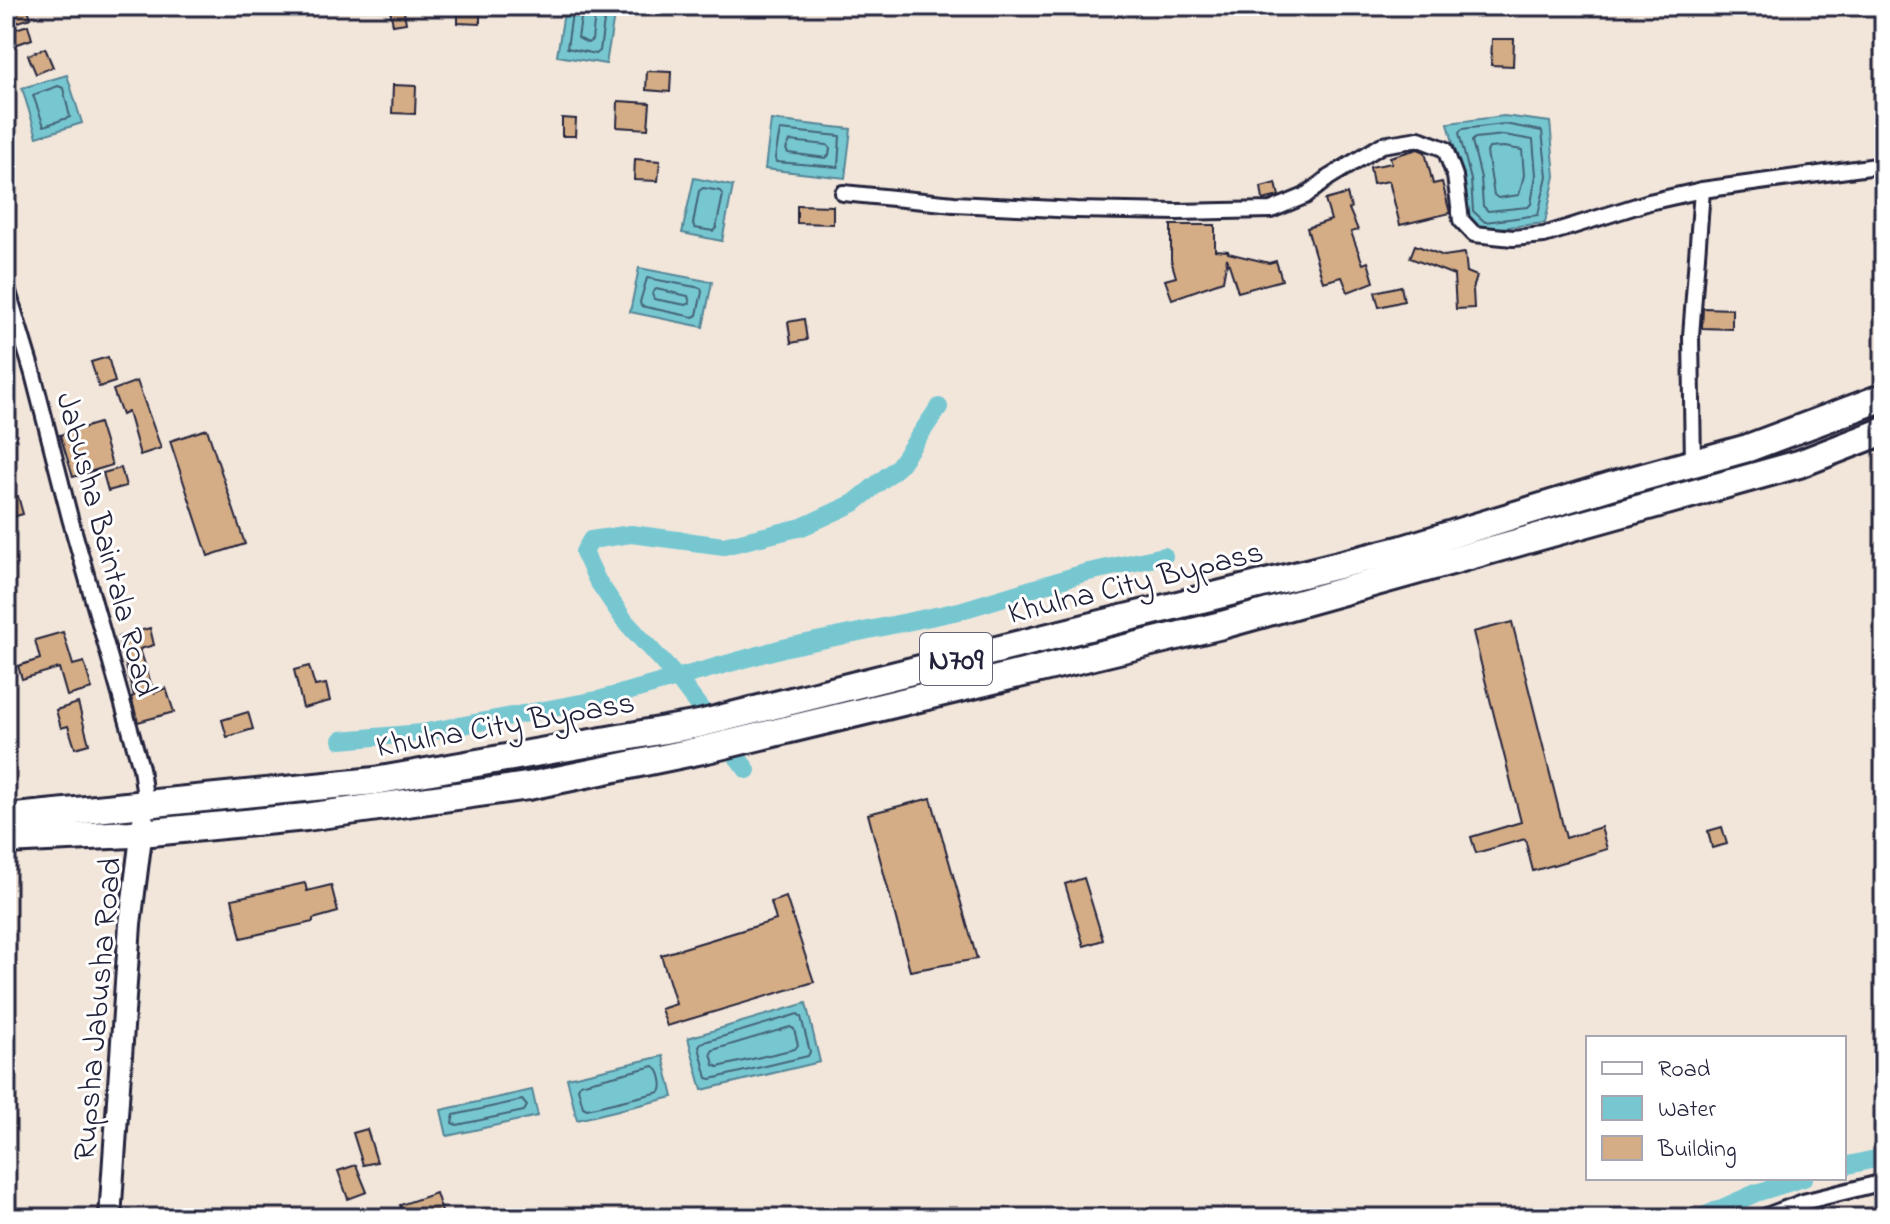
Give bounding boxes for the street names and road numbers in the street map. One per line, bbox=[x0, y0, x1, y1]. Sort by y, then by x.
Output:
street label: Jabusha Baintala Road bbox=[41, 387, 168, 702]
street label: Khulna City Bypass bbox=[1003, 530, 1269, 639]
road number: N709 bbox=[920, 633, 992, 685]
street label: Khulna City Bypass bbox=[373, 681, 639, 772]
street label: Rupsha Jabusha Road bbox=[63, 856, 136, 1163]

